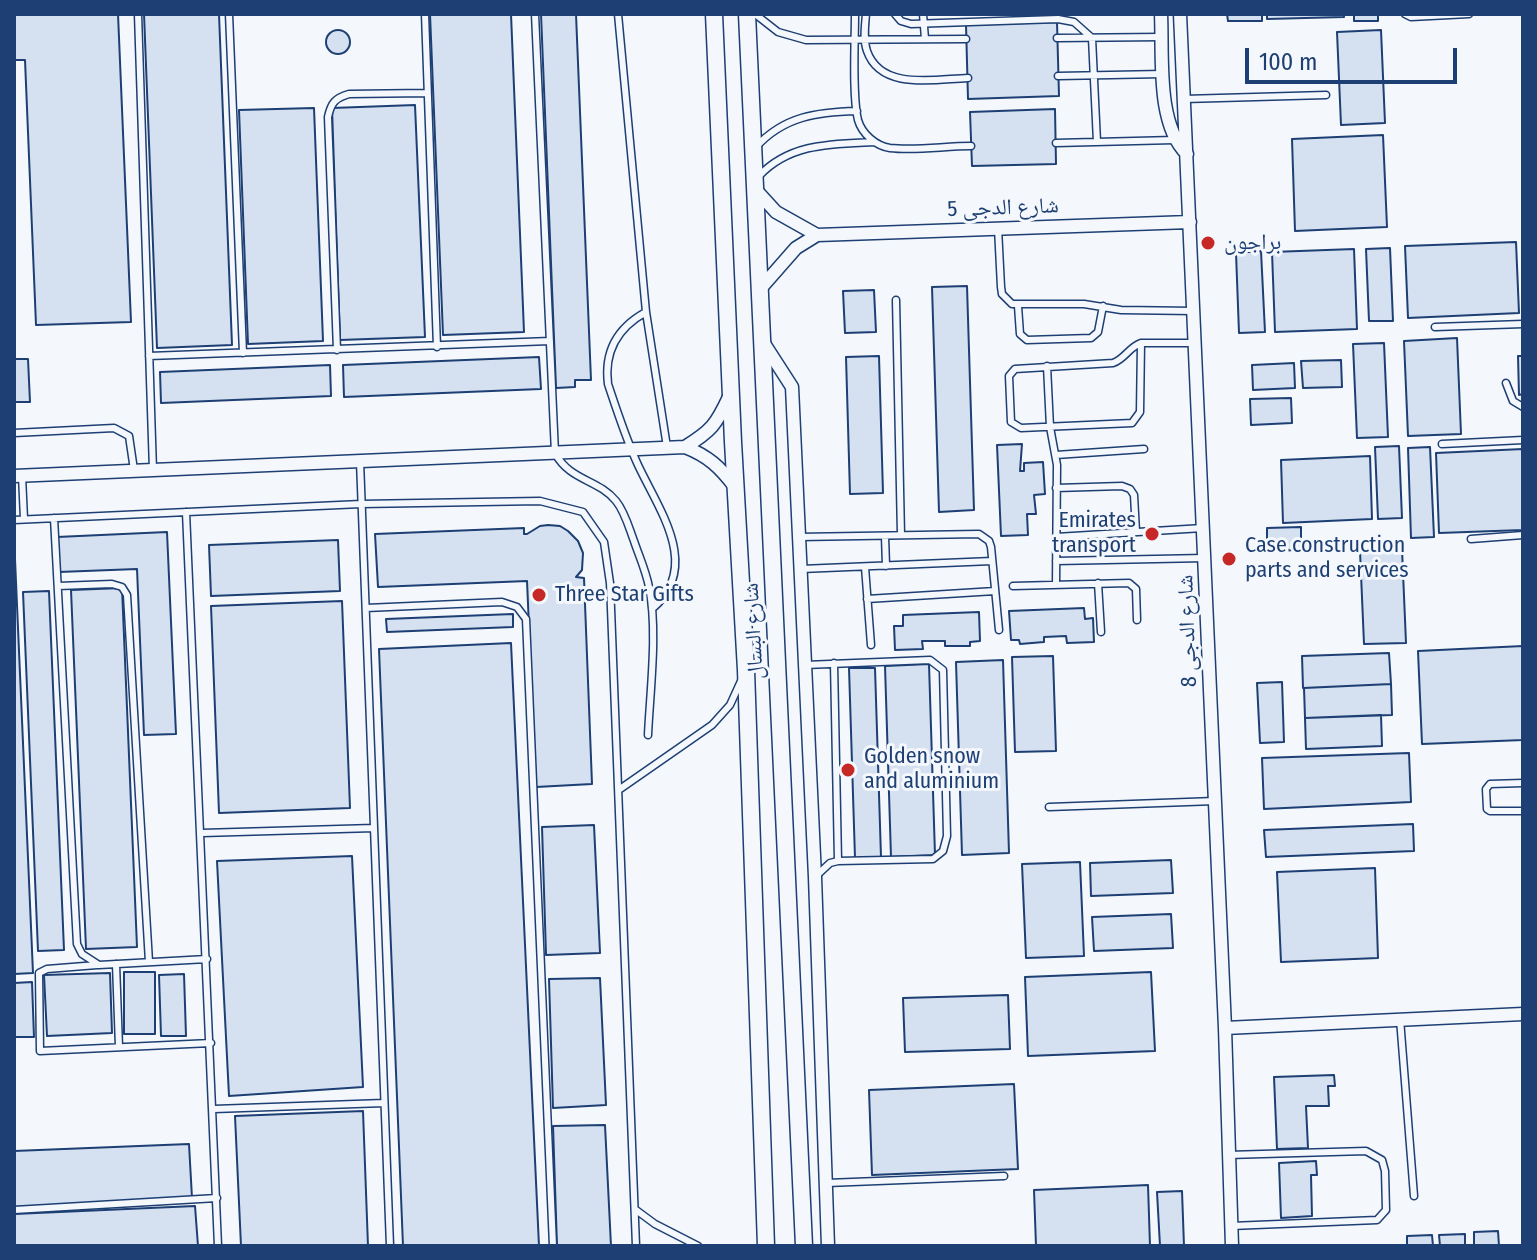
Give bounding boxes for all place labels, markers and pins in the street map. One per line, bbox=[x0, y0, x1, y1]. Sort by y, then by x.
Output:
place label: براجون bbox=[1224, 230, 1281, 256]
marker: براجون bbox=[1199, 234, 1217, 252]
place label: Emirates transport bbox=[1052, 508, 1136, 560]
marker: Emirates transport bbox=[1143, 525, 1161, 543]
place label: Case construction parts and services bbox=[1245, 533, 1409, 584]
marker: Case construction parts and services bbox=[1220, 550, 1238, 568]
place label: Three Star Gifts bbox=[555, 582, 694, 608]
marker: Three Star Gifts bbox=[530, 586, 548, 604]
place label: Golden snow and aluminium bbox=[864, 744, 999, 796]
marker: Golden snow and aluminium bbox=[839, 761, 857, 779]

